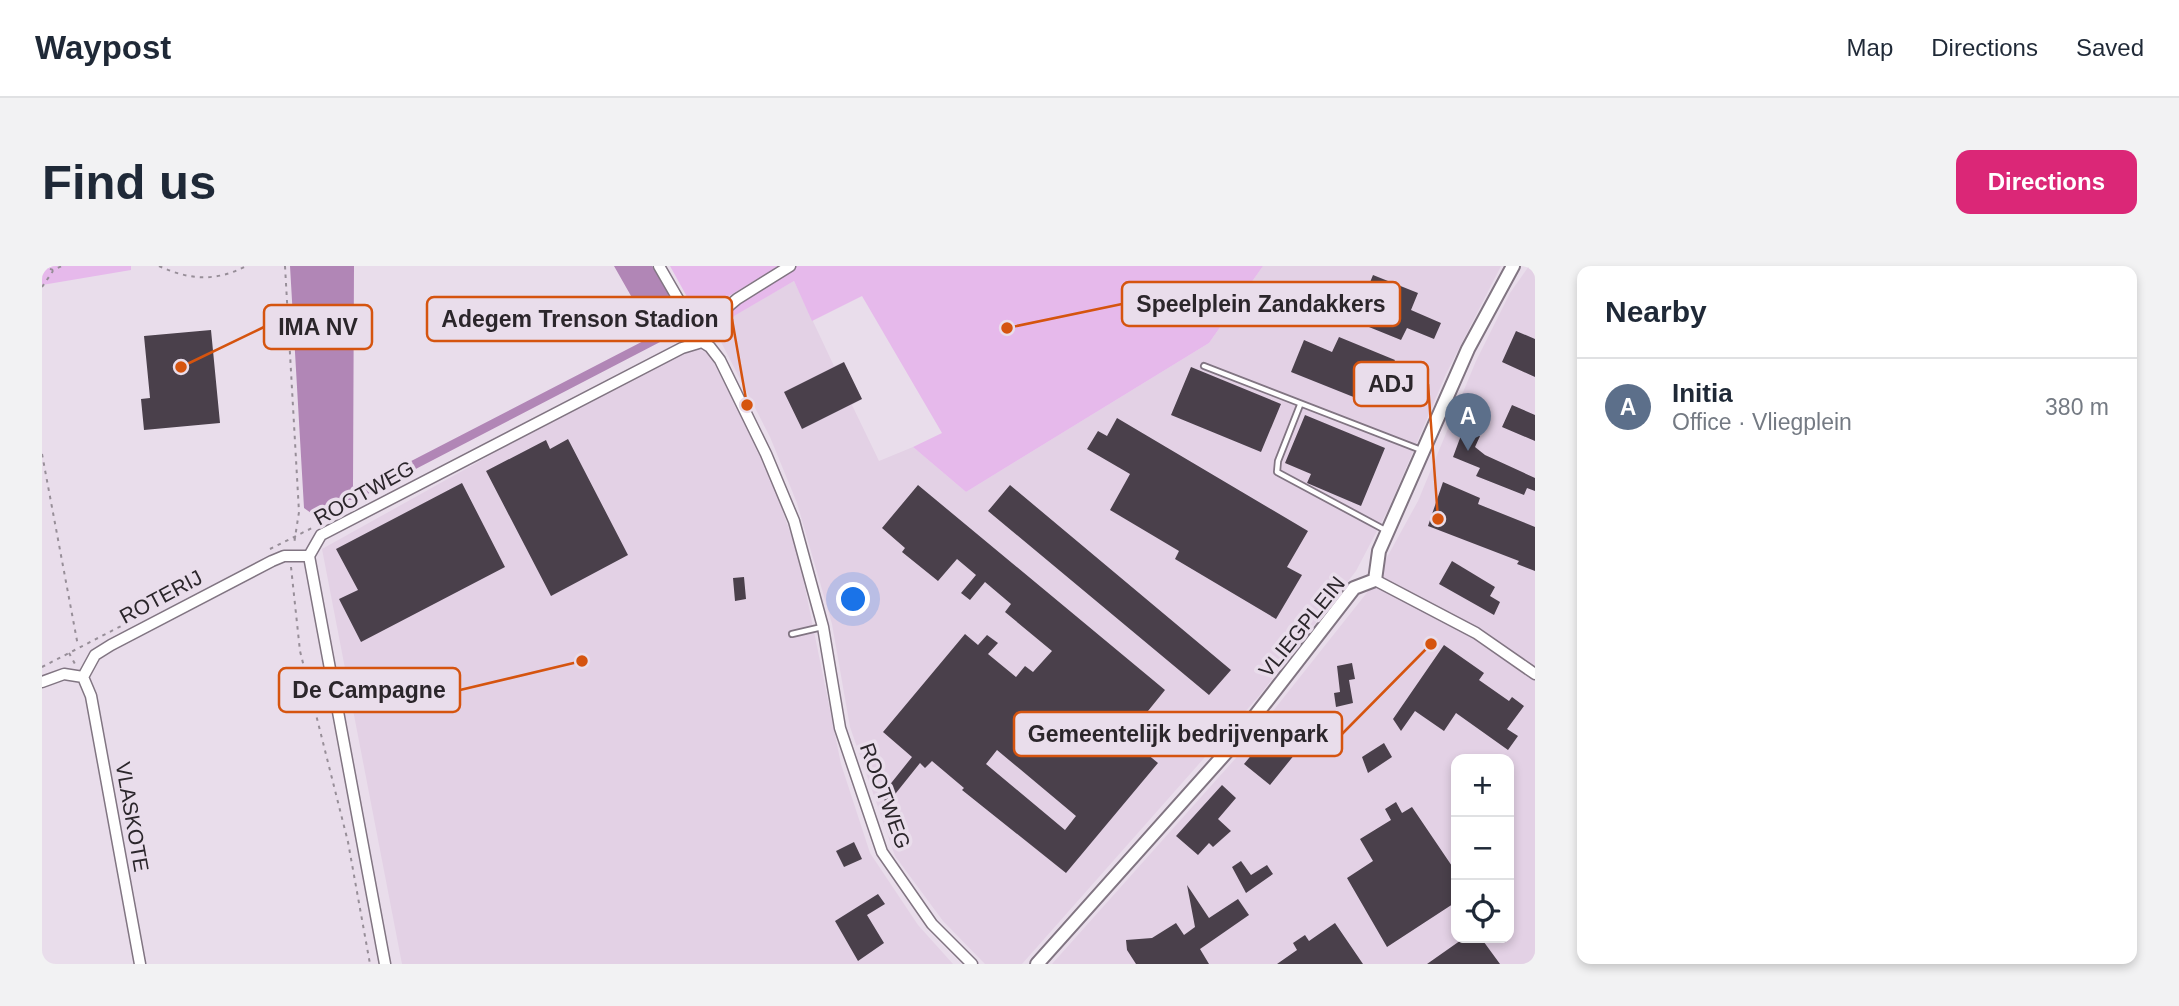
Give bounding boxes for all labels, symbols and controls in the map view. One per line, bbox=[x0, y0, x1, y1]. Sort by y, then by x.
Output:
text: Waypost bbox=[35, 29, 171, 66]
text: Map bbox=[1847, 34, 1893, 61]
text: Directions bbox=[1931, 34, 2038, 61]
text: Saved bbox=[2076, 34, 2144, 61]
button: Directions bbox=[1956, 150, 2137, 214]
text: Find us bbox=[42, 155, 216, 209]
callout: Speelplein Zandakkers bbox=[1122, 282, 1400, 326]
text: Speelplein Zandakkers bbox=[1136, 291, 1386, 317]
text: Nearby bbox=[1605, 295, 1707, 328]
callout: Adegem Trenson Stadion bbox=[427, 297, 732, 341]
callout: IMA NV bbox=[264, 305, 372, 349]
text: Adegem Trenson Stadion bbox=[441, 306, 719, 332]
text: IMA NV bbox=[278, 314, 358, 340]
callout: ADJ bbox=[1354, 362, 1428, 406]
text: ADJ bbox=[1368, 371, 1414, 397]
text: Initia bbox=[1672, 378, 1733, 408]
pin: A bbox=[1445, 393, 1491, 451]
text: A bbox=[1620, 394, 1636, 420]
text: 380 m bbox=[2045, 394, 2109, 420]
text: Office · Vliegplein bbox=[1672, 409, 1852, 435]
street label: ROOTWEG bbox=[310, 456, 418, 529]
street label: ROTERIJ bbox=[116, 565, 206, 628]
street label: VLIEGPLEIN bbox=[1254, 572, 1349, 682]
your location bbox=[836, 582, 870, 616]
callout: De Campagne bbox=[279, 668, 460, 712]
text: De Campagne bbox=[292, 677, 446, 703]
callout: Gemeentelijk bedrijvenpark bbox=[1014, 712, 1342, 756]
text: Gemeentelijk bedrijvenpark bbox=[1028, 721, 1328, 747]
street label: ROOTWEG bbox=[856, 740, 915, 852]
map controls bbox=[1451, 754, 1514, 943]
button: + bbox=[1451, 754, 1514, 817]
street label: VLASKOTE bbox=[112, 760, 153, 874]
button: − bbox=[1451, 817, 1514, 880]
button: locate bbox=[1451, 880, 1514, 943]

